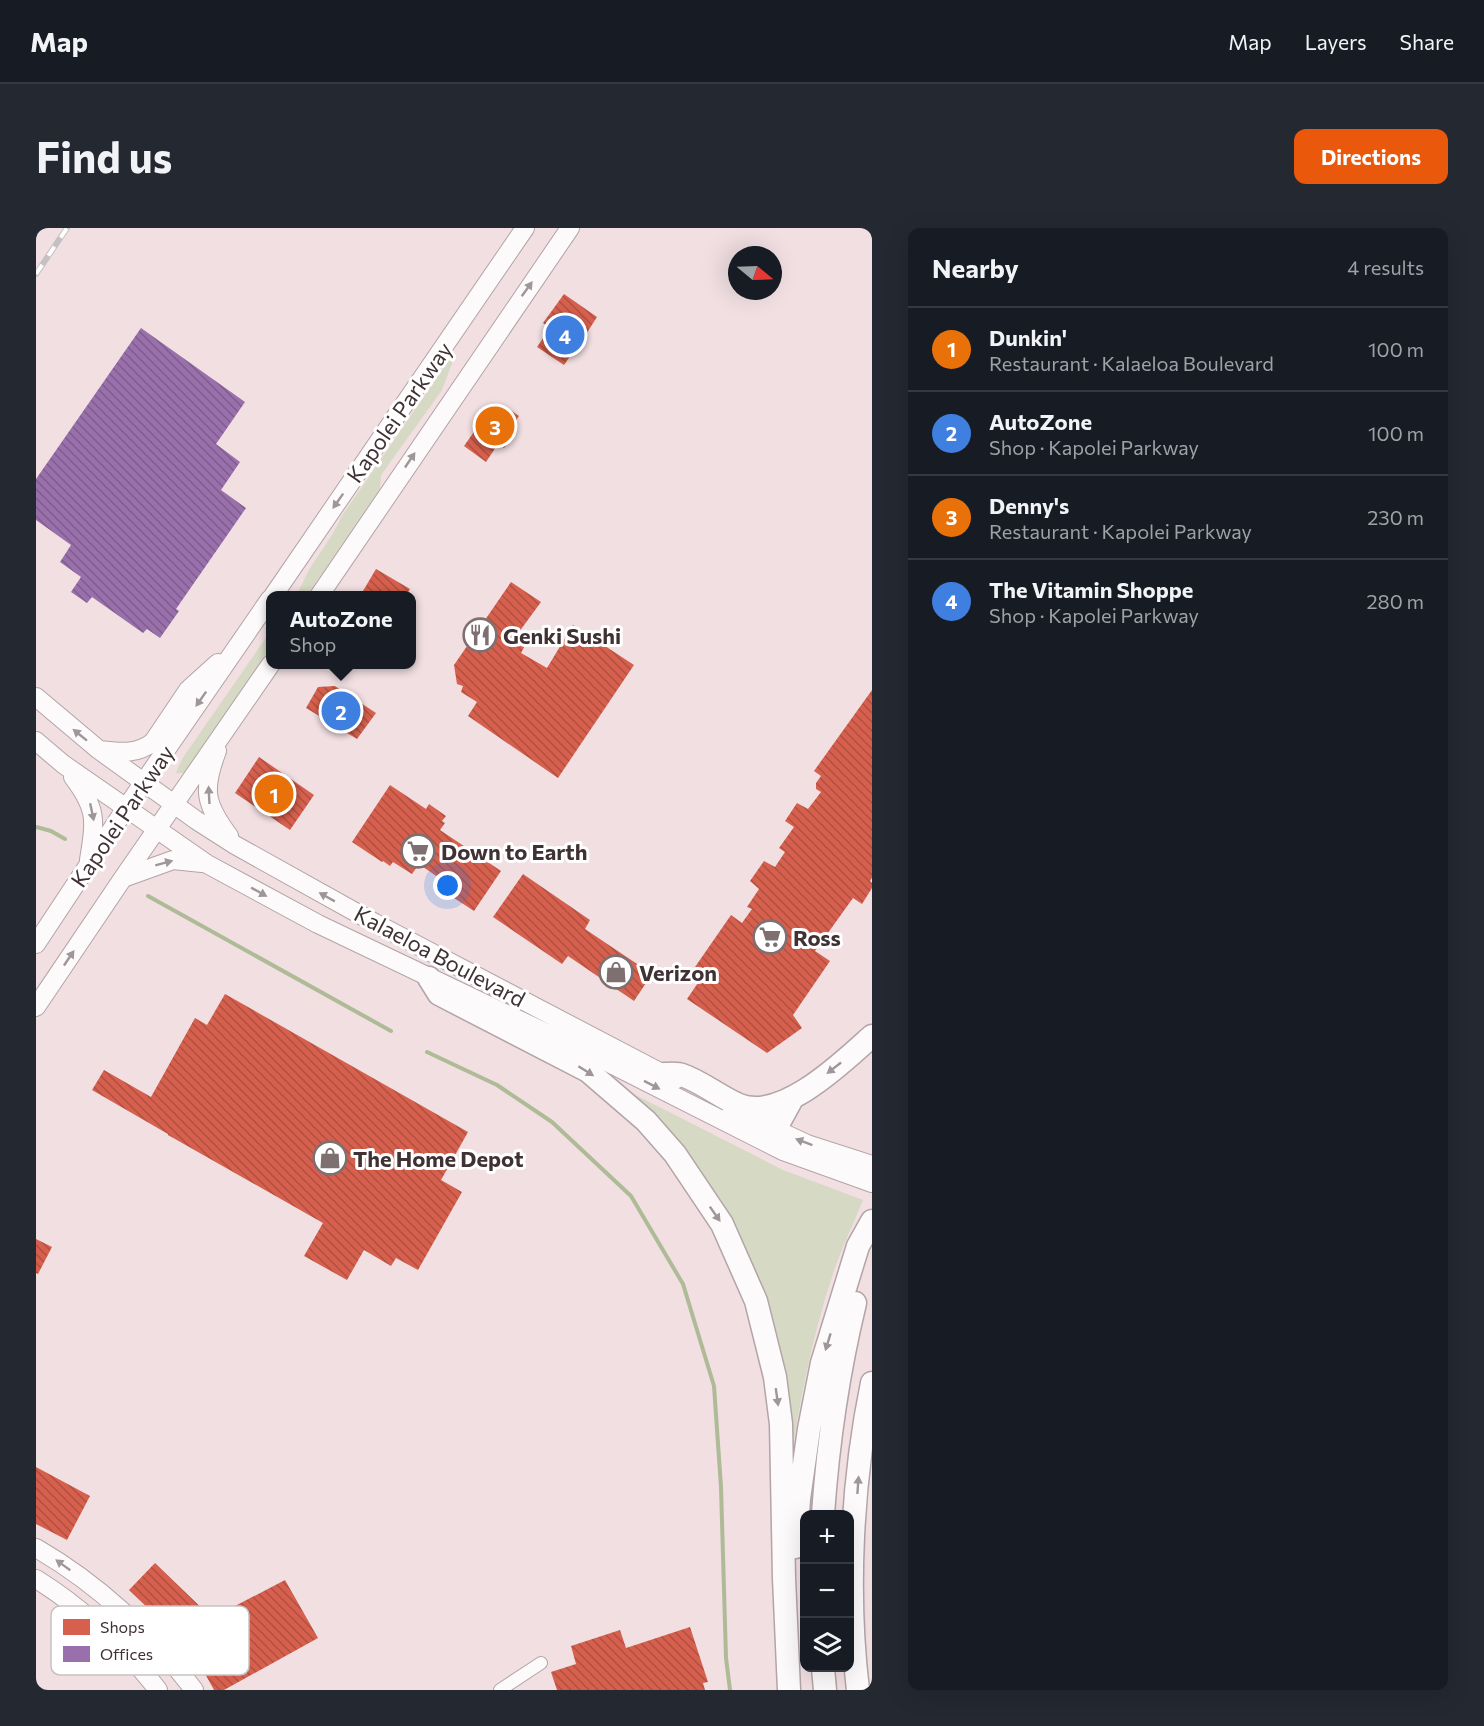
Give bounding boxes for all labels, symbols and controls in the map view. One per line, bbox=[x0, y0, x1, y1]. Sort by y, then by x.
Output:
text: Map bbox=[30, 24, 88, 58]
text: Map bbox=[1228, 29, 1272, 54]
text: Layers bbox=[1305, 29, 1367, 54]
text: Share bbox=[1400, 29, 1454, 54]
button: Directions bbox=[1294, 129, 1448, 184]
text: Find us bbox=[36, 130, 172, 182]
north arrow bbox=[728, 246, 782, 300]
text: Nearby bbox=[932, 252, 1019, 283]
text: 4 results bbox=[1347, 255, 1424, 279]
one-way arrow bbox=[521, 282, 533, 298]
pin: 4 bbox=[546, 312, 584, 358]
text: Dunkin' bbox=[989, 324, 1067, 351]
street label: Kapolei Parkway bbox=[340, 336, 458, 488]
text: 1 bbox=[947, 337, 956, 361]
text: 100 m bbox=[1368, 337, 1424, 361]
text: Restaurant · Kalaeloa Boulevard bbox=[989, 351, 1274, 375]
pin: 3 bbox=[476, 404, 514, 448]
text: AutoZone bbox=[989, 408, 1092, 435]
text: 2 bbox=[946, 421, 957, 445]
text: 100 m bbox=[1368, 421, 1424, 445]
text: Shop · Kapolei Parkway bbox=[989, 435, 1199, 459]
one-way arrow bbox=[405, 452, 416, 469]
text: Denny's bbox=[989, 492, 1069, 519]
one-way arrow bbox=[333, 493, 344, 509]
text: 3 bbox=[946, 505, 957, 529]
text: 230 m bbox=[1367, 505, 1424, 529]
text: Restaurant · Kapolei Parkway bbox=[989, 519, 1252, 543]
text: The Vitamin Shoppe bbox=[989, 576, 1193, 603]
text: 4 bbox=[945, 589, 958, 613]
text: 280 m bbox=[1366, 589, 1424, 613]
popup bbox=[266, 591, 416, 669]
text: Shop · Kapolei Parkway bbox=[989, 603, 1199, 627]
text: AutoZone bbox=[289, 605, 393, 632]
restaurant icon: Genki Sushi bbox=[462, 617, 498, 653]
place label: Genki Sushi bbox=[503, 622, 621, 649]
text: Shop bbox=[289, 632, 336, 656]
pin: 2 bbox=[322, 688, 360, 734]
one-way arrow bbox=[195, 691, 207, 707]
one-way arrow bbox=[72, 729, 88, 742]
street label: Kapolei Parkway bbox=[65, 740, 179, 892]
pin: 1 bbox=[254, 772, 294, 816]
one-way arrow bbox=[204, 785, 213, 804]
one-way arrow bbox=[87, 803, 97, 821]
supermarket icon: Down to Earth bbox=[400, 833, 436, 869]
place label: Down to Earth bbox=[441, 838, 587, 865]
one-way arrow bbox=[155, 857, 173, 867]
your location bbox=[433, 871, 462, 900]
one-way arrow bbox=[251, 887, 268, 897]
one-way arrow bbox=[319, 892, 336, 902]
street label: Kalaeloa Boulevard bbox=[350, 900, 530, 1012]
supermarket icon: Ross bbox=[752, 919, 788, 955]
place label: Ross bbox=[793, 924, 841, 951]
one-way arrow bbox=[63, 950, 74, 967]
shop icon: Verizon bbox=[598, 954, 634, 990]
place label: Verizon bbox=[639, 959, 717, 986]
one-way arrow bbox=[826, 1062, 842, 1075]
one-way arrow bbox=[577, 1065, 594, 1076]
one-way arrow bbox=[644, 1080, 661, 1089]
one-way arrow bbox=[795, 1137, 813, 1147]
shop icon: The Home Depot bbox=[312, 1140, 348, 1176]
place label: The Home Depot bbox=[353, 1145, 523, 1172]
one-way arrow bbox=[709, 1206, 720, 1222]
one-way arrow bbox=[823, 1333, 832, 1351]
one-way arrow bbox=[773, 1388, 782, 1407]
one-way arrow bbox=[853, 1475, 863, 1494]
map controls bbox=[800, 1510, 854, 1672]
button: + bbox=[800, 1510, 854, 1564]
one-way arrow bbox=[55, 1559, 70, 1571]
button: − bbox=[800, 1564, 854, 1618]
legend bbox=[51, 1606, 249, 1675]
text: Shops bbox=[100, 1617, 145, 1636]
button: layers bbox=[800, 1618, 854, 1672]
text: Offices bbox=[100, 1644, 153, 1663]

